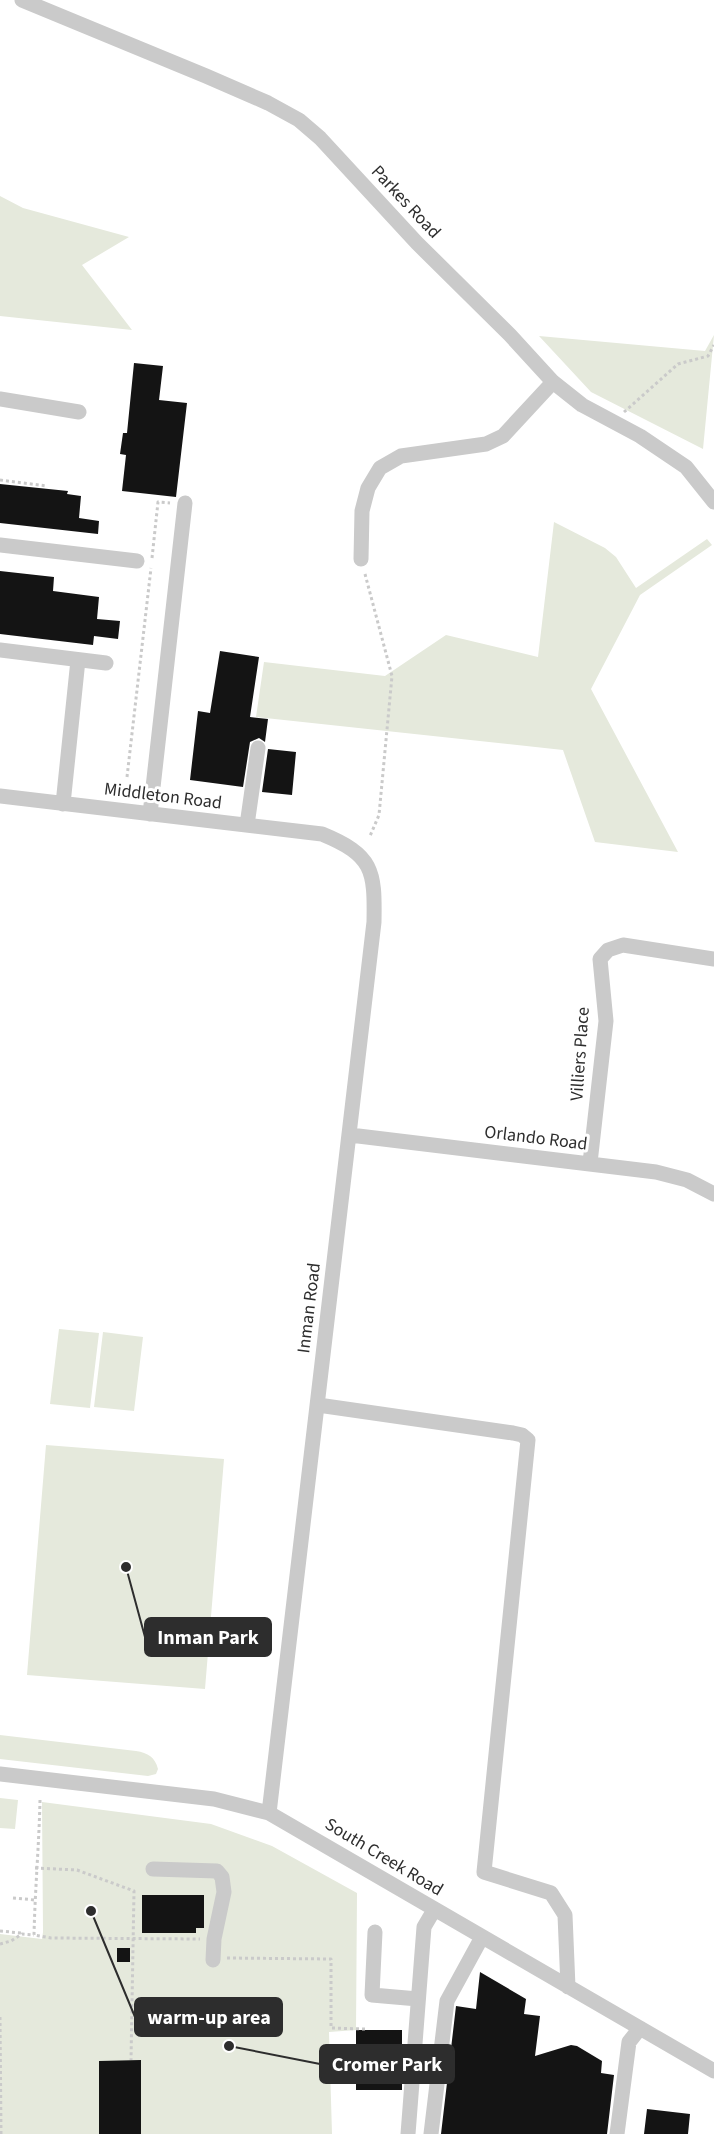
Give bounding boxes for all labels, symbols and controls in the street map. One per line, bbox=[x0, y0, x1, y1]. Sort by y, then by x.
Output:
street label: Parkes Road bbox=[365, 160, 447, 244]
street label: Middleton Road bbox=[103, 776, 223, 816]
street label: Villiers Place bbox=[564, 1006, 596, 1102]
street label: Orlando Road bbox=[483, 1119, 589, 1157]
street label: Inman Road bbox=[291, 1261, 327, 1355]
callout: Inman Park bbox=[145, 1618, 271, 1656]
text: Inman Park bbox=[157, 1624, 259, 1652]
street label: South Creek Road bbox=[320, 1812, 448, 1902]
callout: warm-up area bbox=[135, 1998, 282, 2036]
text: warm-up area bbox=[147, 2004, 271, 2032]
callout: Cromer Park bbox=[320, 2045, 454, 2083]
text: Cromer Park bbox=[332, 2051, 442, 2079]

